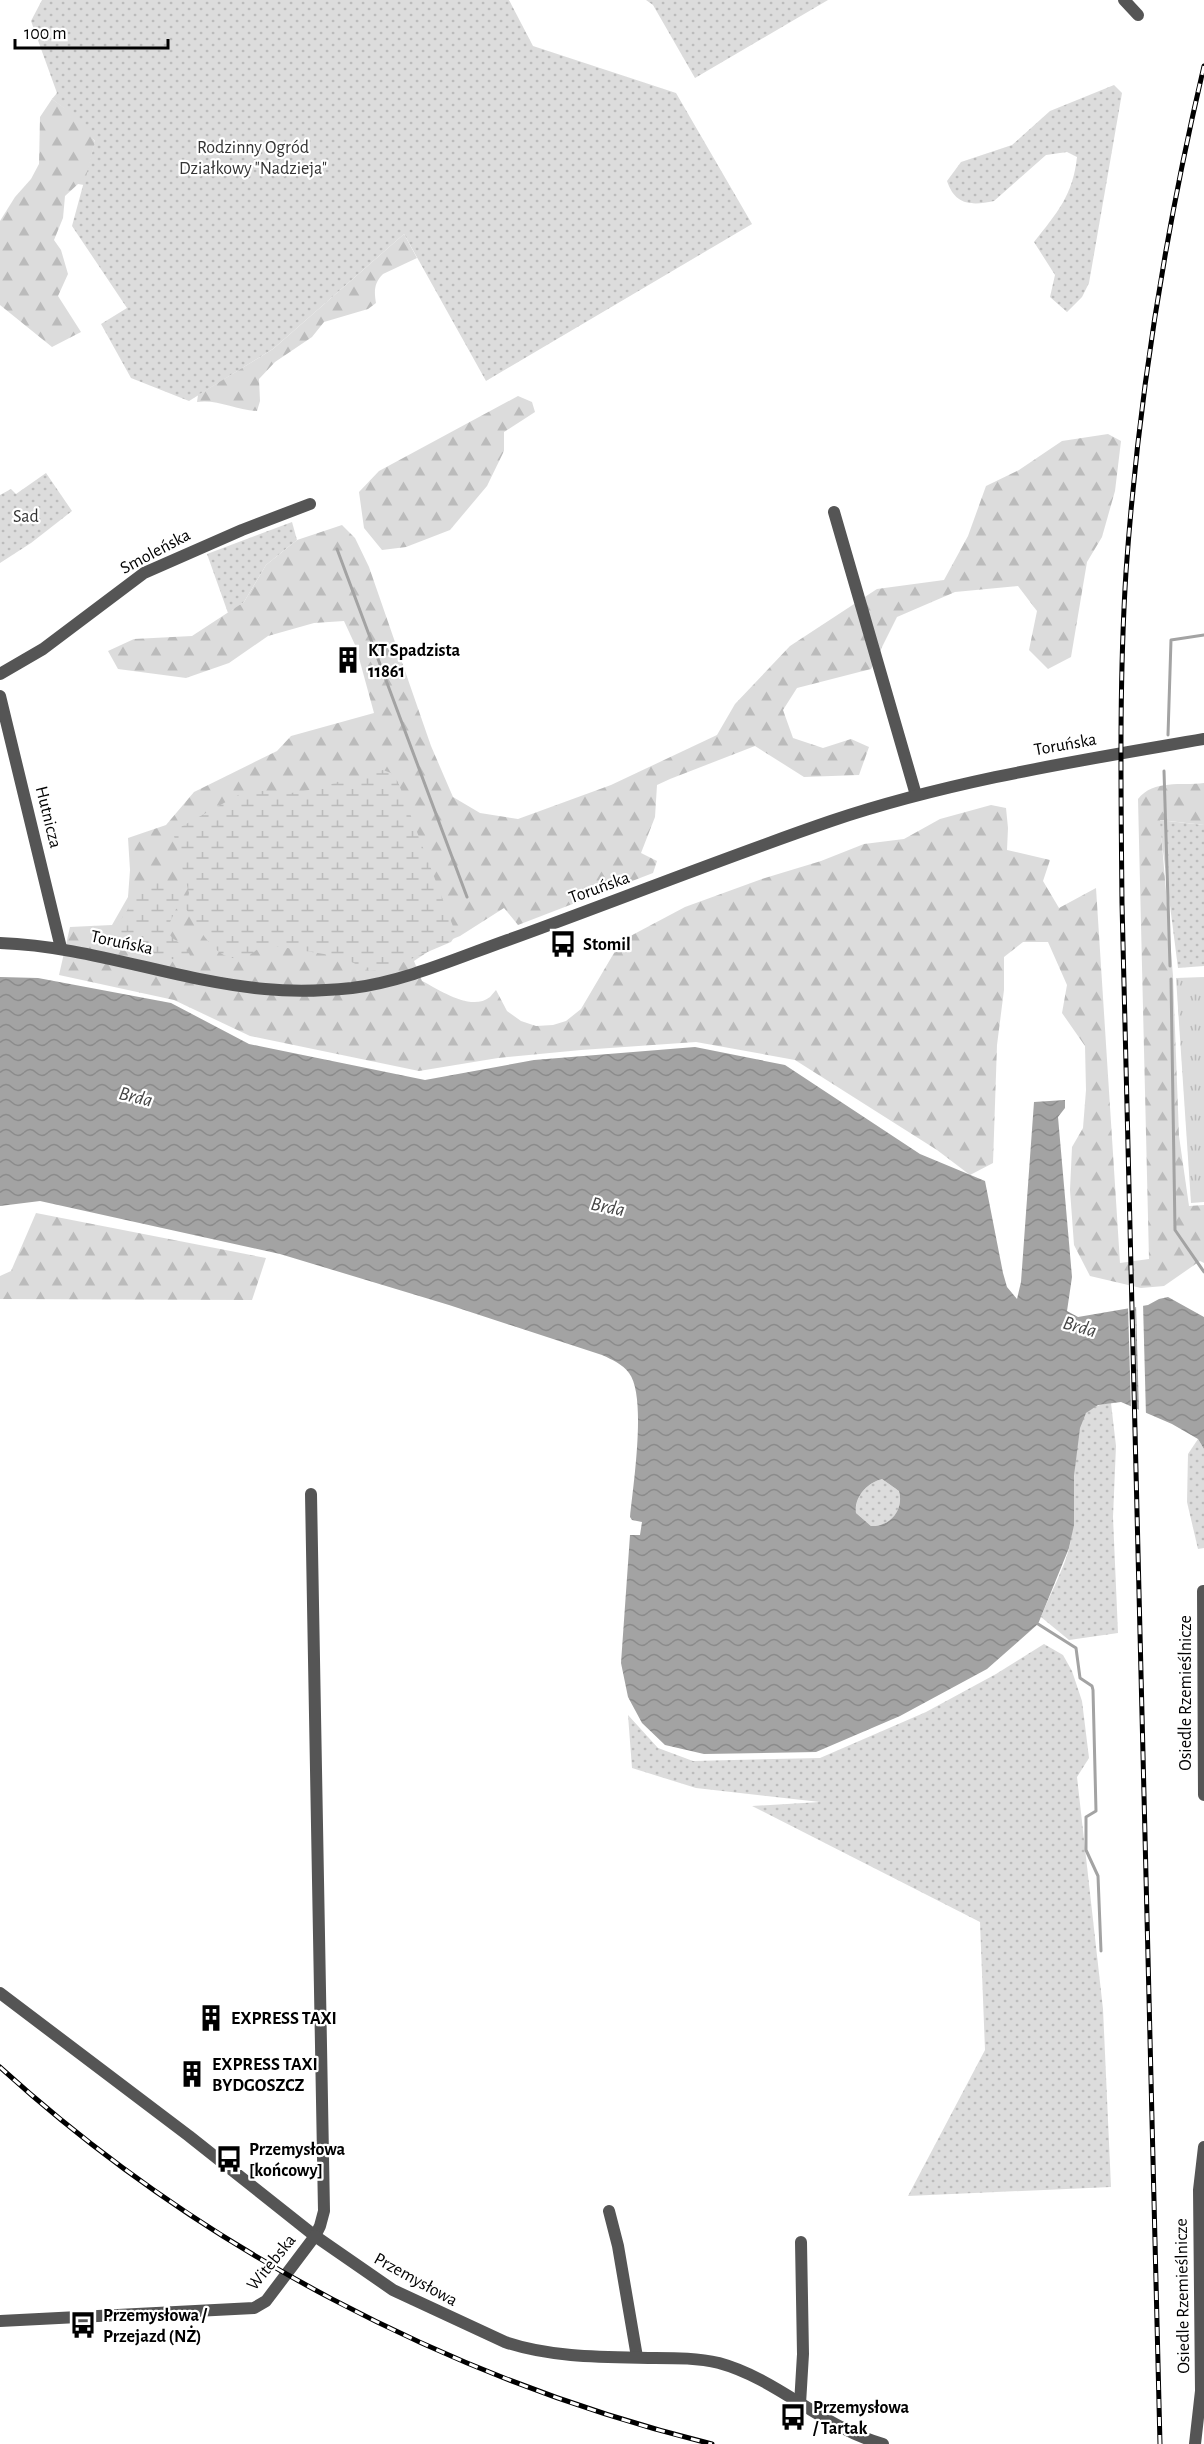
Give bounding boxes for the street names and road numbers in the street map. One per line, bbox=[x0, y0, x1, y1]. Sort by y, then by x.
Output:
street label: Smoleńska bbox=[118, 526, 193, 578]
street label: Toruńska bbox=[1032, 731, 1098, 759]
street label: Hutnicza bbox=[32, 784, 64, 850]
street label: Toruńska bbox=[567, 869, 632, 907]
street label: Toruńska bbox=[89, 928, 155, 958]
street label: Osiedle Rzemieślnicze bbox=[1177, 1615, 1195, 1771]
street label: Osiedle Rzemieślnicze bbox=[1173, 2218, 1193, 2374]
street label: Witebska bbox=[244, 2231, 300, 2294]
street label: Przemysłowa bbox=[371, 2250, 460, 2310]

